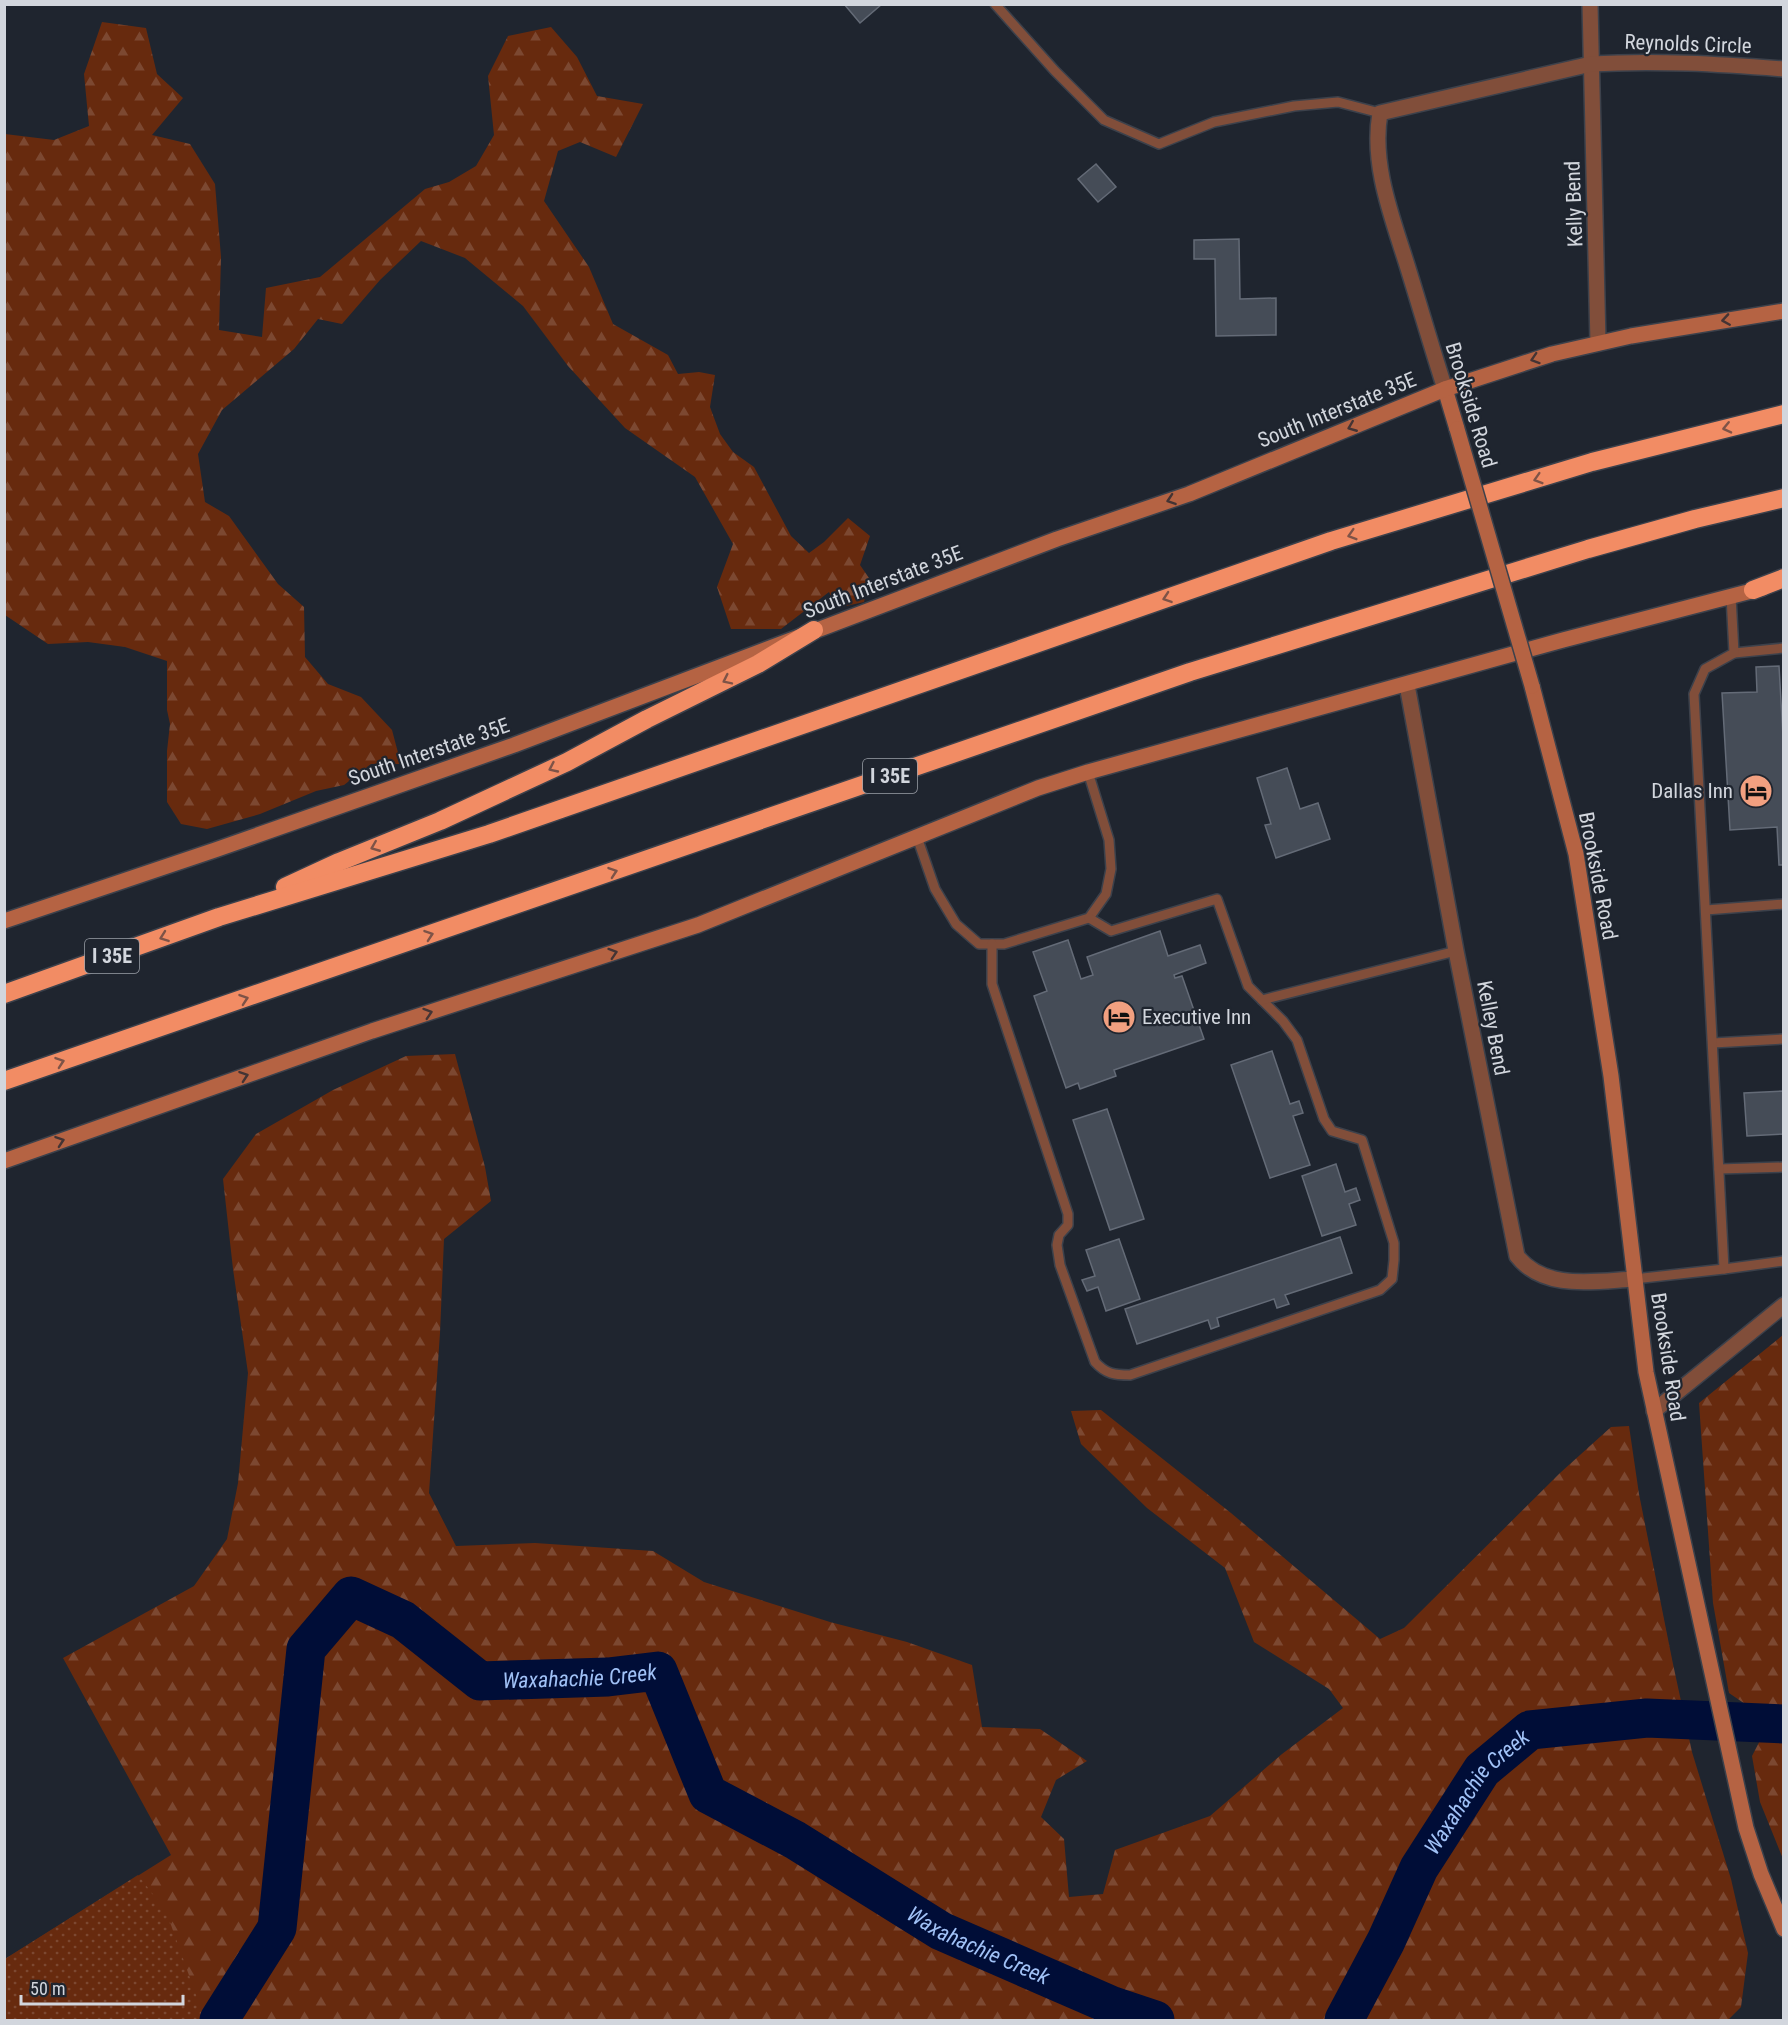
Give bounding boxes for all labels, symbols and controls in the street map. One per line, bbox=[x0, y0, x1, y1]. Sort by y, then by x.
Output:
street label: Reynolds Circle bbox=[1624, 30, 1752, 58]
street label: Kelly Bend bbox=[1561, 161, 1587, 247]
one-way arrow bbox=[1721, 314, 1730, 326]
street label: Brookside Road bbox=[1441, 339, 1501, 471]
one-way arrow bbox=[1530, 352, 1541, 364]
street label: South Interstate 35E bbox=[1254, 367, 1420, 453]
one-way arrow bbox=[1347, 420, 1358, 432]
one-way arrow bbox=[1722, 420, 1732, 433]
one-way arrow bbox=[1533, 472, 1544, 484]
one-way arrow bbox=[1166, 493, 1177, 505]
one-way arrow bbox=[1347, 528, 1358, 540]
street label: South Interstate 35E bbox=[800, 541, 966, 623]
one-way arrow bbox=[1162, 590, 1173, 603]
one-way arrow bbox=[722, 672, 733, 684]
street label: South Interstate 35E bbox=[345, 713, 513, 791]
road number: I 35E bbox=[863, 759, 917, 793]
one-way arrow bbox=[549, 761, 560, 773]
hotel icon: Dallas Inn bbox=[1738, 773, 1774, 809]
place label: Dallas Inn bbox=[1651, 779, 1733, 803]
street label: Brookside Road bbox=[1574, 810, 1622, 942]
one-way arrow bbox=[370, 840, 381, 852]
one-way arrow bbox=[607, 866, 618, 879]
one-way arrow bbox=[159, 930, 170, 942]
one-way arrow bbox=[423, 930, 434, 942]
road number: I 35E bbox=[85, 939, 139, 973]
one-way arrow bbox=[607, 947, 618, 960]
street label: Kelley Bend bbox=[1472, 979, 1514, 1077]
one-way arrow bbox=[238, 993, 249, 1006]
hotel icon: Executive Inn bbox=[1101, 999, 1137, 1035]
place label: Executive Inn bbox=[1142, 1005, 1251, 1029]
one-way arrow bbox=[422, 1008, 433, 1020]
one-way arrow bbox=[54, 1057, 65, 1069]
one-way arrow bbox=[238, 1071, 248, 1084]
one-way arrow bbox=[54, 1136, 65, 1149]
street label: Brookside Road bbox=[1646, 1291, 1690, 1423]
water label: Waxahachie Creek bbox=[502, 1659, 658, 1693]
water label: Waxahachie Creek bbox=[1419, 1724, 1534, 1859]
water label: Waxahachie Creek bbox=[903, 1901, 1054, 1989]
scale bar bbox=[21, 1968, 183, 2006]
text: 50 m bbox=[30, 1978, 65, 1999]

